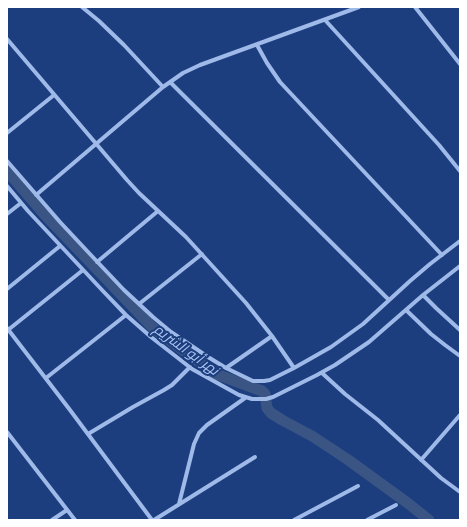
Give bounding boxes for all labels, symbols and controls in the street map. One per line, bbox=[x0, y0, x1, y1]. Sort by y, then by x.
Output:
water label: نهر أبو الشريم bbox=[150, 321, 222, 379]

